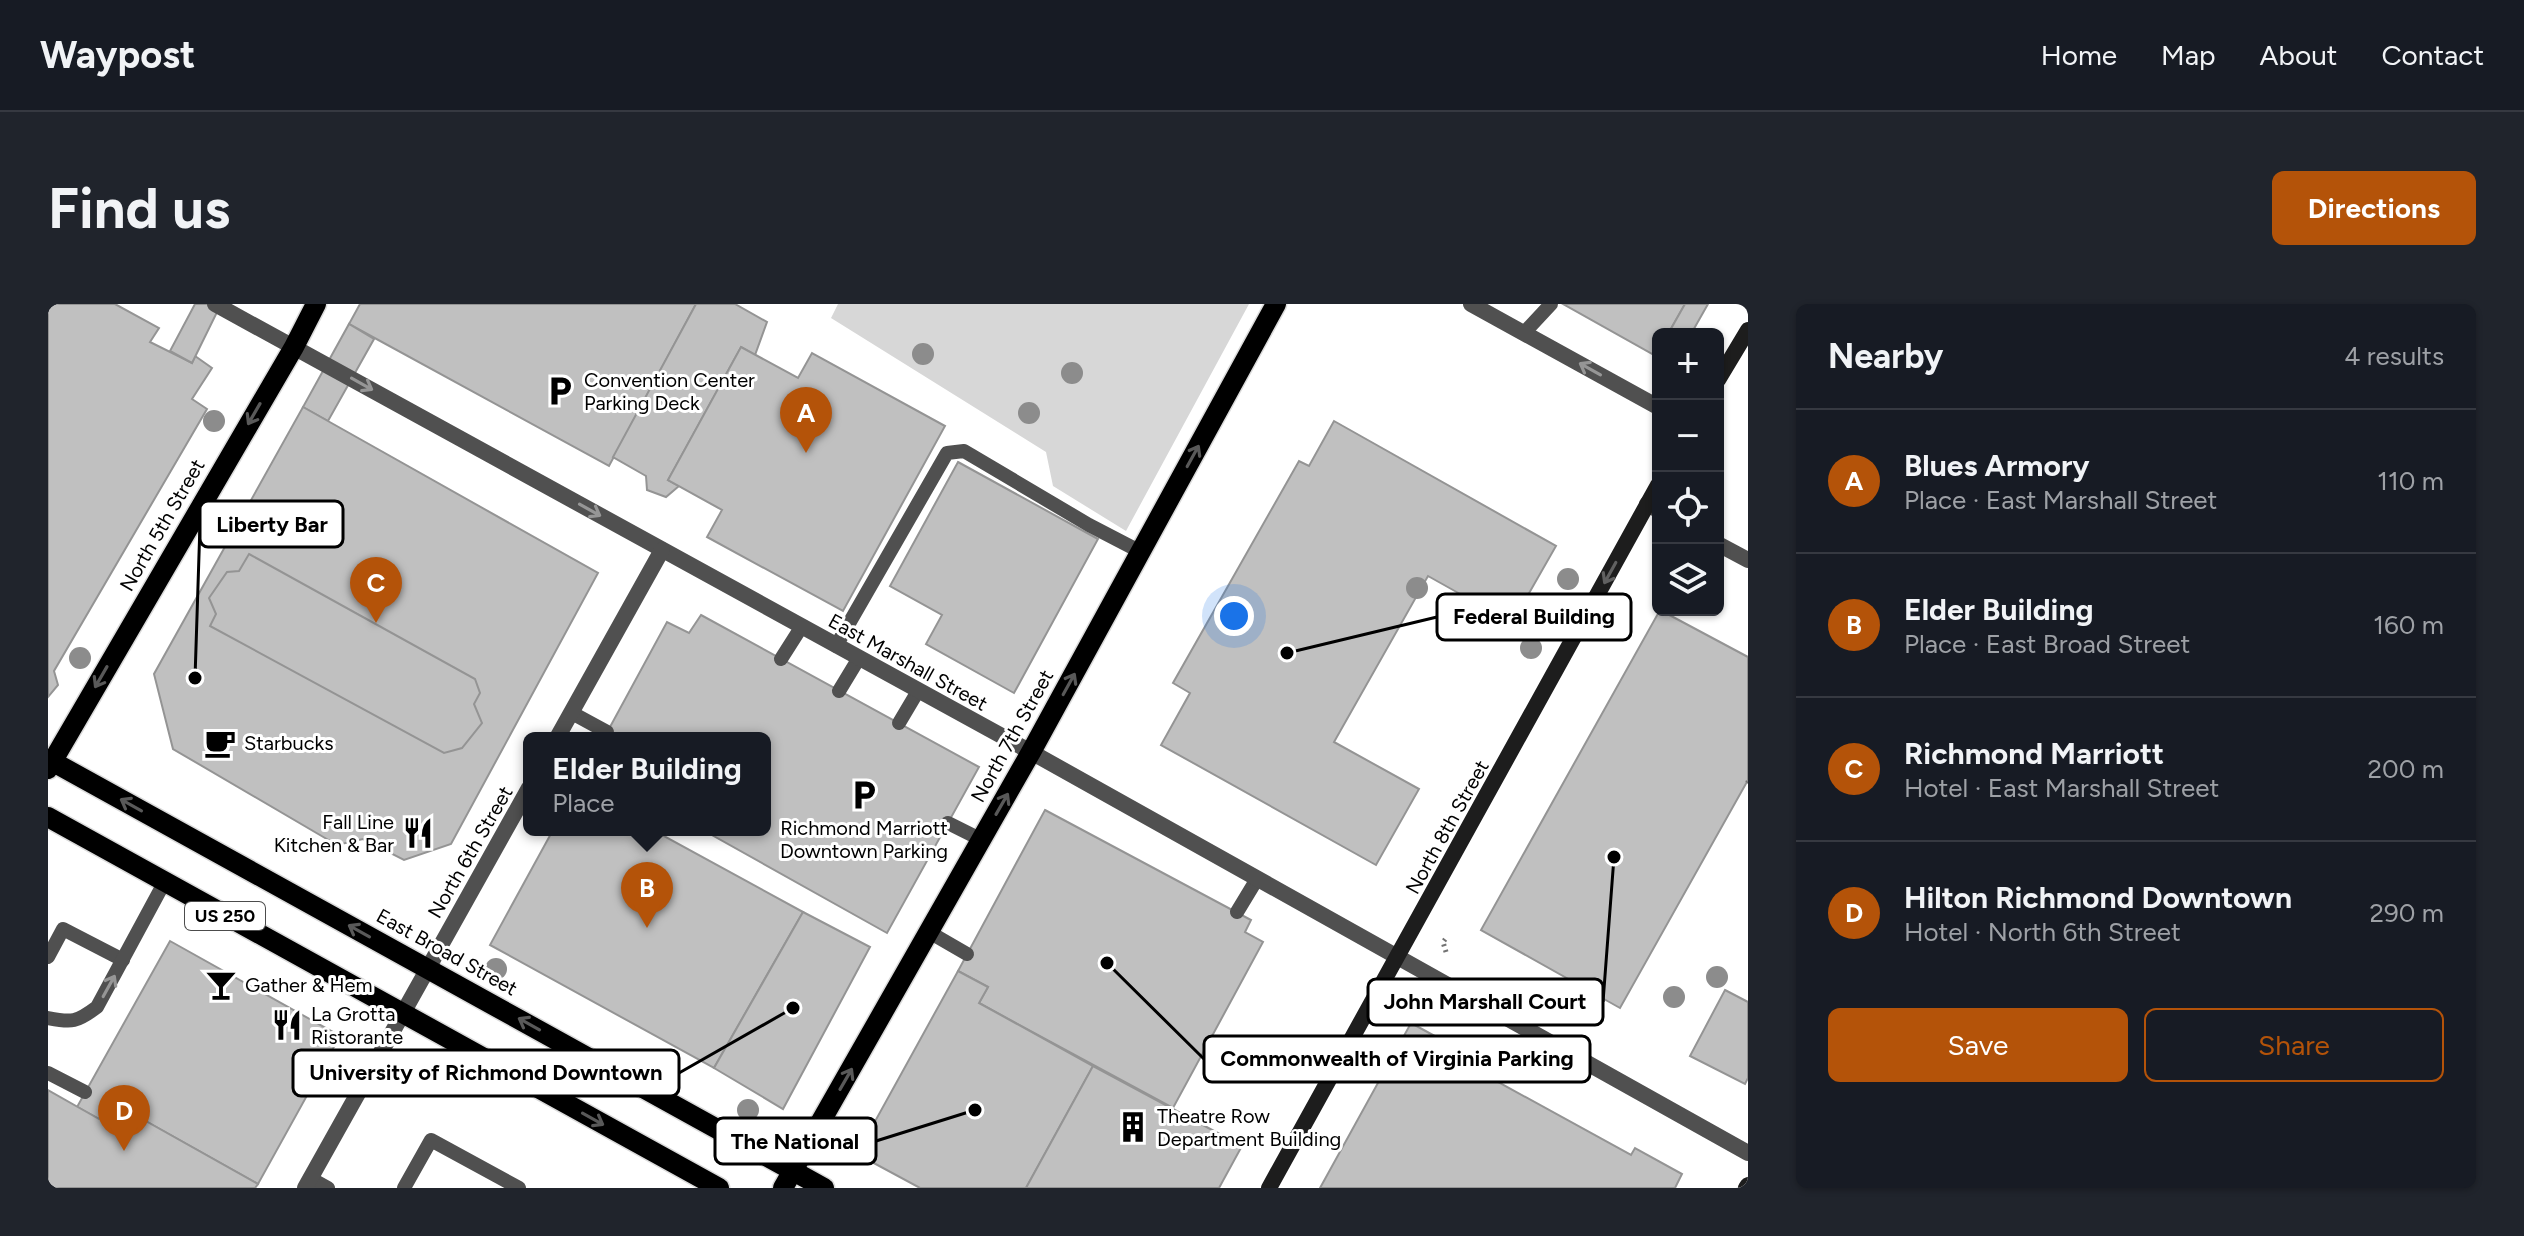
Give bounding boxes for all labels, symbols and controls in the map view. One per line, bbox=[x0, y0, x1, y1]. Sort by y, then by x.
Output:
text: Waypost bbox=[40, 32, 195, 78]
text: Home bbox=[2041, 38, 2117, 72]
text: Map bbox=[2161, 38, 2216, 72]
text: About bbox=[2260, 38, 2337, 72]
text: Contact bbox=[2381, 38, 2484, 72]
button: Directions bbox=[2272, 171, 2476, 245]
text: Find us bbox=[48, 175, 230, 242]
map controls bbox=[1652, 328, 1724, 616]
button: + bbox=[1652, 328, 1724, 400]
text: Nearby bbox=[1828, 336, 1943, 377]
text: 4 results bbox=[2344, 340, 2444, 372]
one-way arrow bbox=[1578, 361, 1602, 377]
place label: Convention Center Parking Deck bbox=[584, 368, 755, 415]
parking icon: Convention Center Parking Deck bbox=[543, 374, 577, 408]
one-way arrow bbox=[350, 376, 373, 392]
pin: A bbox=[780, 387, 832, 453]
button: − bbox=[1652, 400, 1724, 472]
one-way arrow bbox=[246, 402, 262, 425]
one-way arrow bbox=[1186, 444, 1202, 468]
text: Blues Armory bbox=[1904, 447, 2090, 484]
street label: North 5th Street bbox=[114, 455, 210, 595]
text: A bbox=[1845, 465, 1863, 497]
text: 110 m bbox=[2377, 465, 2444, 497]
button: locate bbox=[1652, 472, 1724, 544]
text: Place · East Marshall Street bbox=[1904, 484, 2217, 516]
callout: Liberty Bar bbox=[200, 501, 343, 547]
one-way arrow bbox=[577, 503, 601, 518]
text: Liberty Bar bbox=[216, 511, 328, 538]
button: layers bbox=[1652, 544, 1724, 616]
pin: C bbox=[350, 557, 402, 623]
one-way arrow bbox=[1602, 560, 1617, 584]
text: Elder Building bbox=[1904, 591, 2093, 628]
callout: Federal Building bbox=[1437, 594, 1631, 640]
your location bbox=[1214, 596, 1254, 636]
text: Federal Building bbox=[1453, 603, 1615, 630]
street label: East Marshall Street bbox=[824, 608, 992, 716]
text: B bbox=[1846, 609, 1862, 641]
text: 160 m bbox=[2373, 609, 2444, 641]
text: Place · East Broad Street bbox=[1904, 628, 2190, 660]
one-way arrow bbox=[93, 665, 109, 688]
street label: North 7th Street bbox=[966, 666, 1058, 806]
one-way arrow bbox=[1061, 673, 1077, 696]
cafe icon: Starbucks bbox=[203, 726, 237, 760]
place label: Starbucks bbox=[244, 731, 333, 755]
popup bbox=[523, 732, 771, 836]
text: Richmond Marriott bbox=[1904, 735, 2164, 772]
text: Elder Building bbox=[552, 750, 742, 787]
text: C bbox=[1845, 753, 1863, 785]
text: 200 m bbox=[2368, 753, 2444, 785]
street label: North 8th Street bbox=[1400, 756, 1494, 898]
text: Hotel · East Marshall Street bbox=[1904, 772, 2219, 804]
parking icon: Richmond Marriott Downtown Parking bbox=[847, 778, 881, 812]
street label: North 6th Street bbox=[422, 782, 518, 922]
text: Place bbox=[552, 787, 615, 819]
one-way arrow bbox=[995, 793, 1010, 817]
one-way arrow bbox=[120, 797, 144, 812]
place label: Fall Line Kitchen & Bar bbox=[274, 810, 394, 857]
restaurant icon: Fall Line Kitchen & Bar bbox=[401, 816, 435, 850]
place label: Richmond Marriott Downtown Parking bbox=[780, 816, 948, 863]
pin: B bbox=[621, 862, 673, 928]
text: Hilton Richmond Downtown bbox=[1904, 879, 2292, 916]
text: D bbox=[1845, 897, 1863, 929]
text: 290 m bbox=[2370, 897, 2444, 929]
road number: US 250 bbox=[185, 902, 265, 930]
street label: East Broad Street bbox=[372, 903, 522, 1001]
text: Hotel · North 6th Street bbox=[1904, 916, 2181, 948]
one-way arrow bbox=[347, 923, 371, 938]
bar icon: Gather & Hem bbox=[204, 968, 238, 1002]
place label: Gather & Hem bbox=[245, 973, 373, 997]
one-way arrow bbox=[101, 974, 117, 998]
callout: John Marshall Court bbox=[1368, 979, 1603, 1025]
text: John Marshall Court bbox=[1383, 988, 1587, 1015]
place label: La Grotta Ristorante bbox=[311, 1002, 403, 1049]
restaurant icon: La Grotta Ristorante bbox=[270, 1008, 304, 1042]
button: Save bbox=[1828, 1008, 2128, 1082]
button: Share bbox=[2144, 1008, 2444, 1082]
one-way arrow bbox=[517, 1016, 541, 1031]
callout: Commonwealth of Virginia Parking bbox=[1204, 1036, 1590, 1082]
text: Commonwealth of Virginia Parking bbox=[1220, 1045, 1574, 1072]
callout: University of Richmond Downtown bbox=[293, 1050, 679, 1096]
text: University of Richmond Downtown bbox=[309, 1059, 663, 1086]
one-way arrow bbox=[838, 1068, 854, 1091]
pin: D bbox=[98, 1085, 150, 1151]
place label: Theatre Row Department Building bbox=[1157, 1104, 1341, 1151]
building icon: Theatre Row Department Building bbox=[1116, 1110, 1150, 1144]
one-way arrow bbox=[581, 1112, 605, 1127]
callout: The National bbox=[715, 1118, 876, 1164]
text: The National bbox=[731, 1128, 859, 1155]

